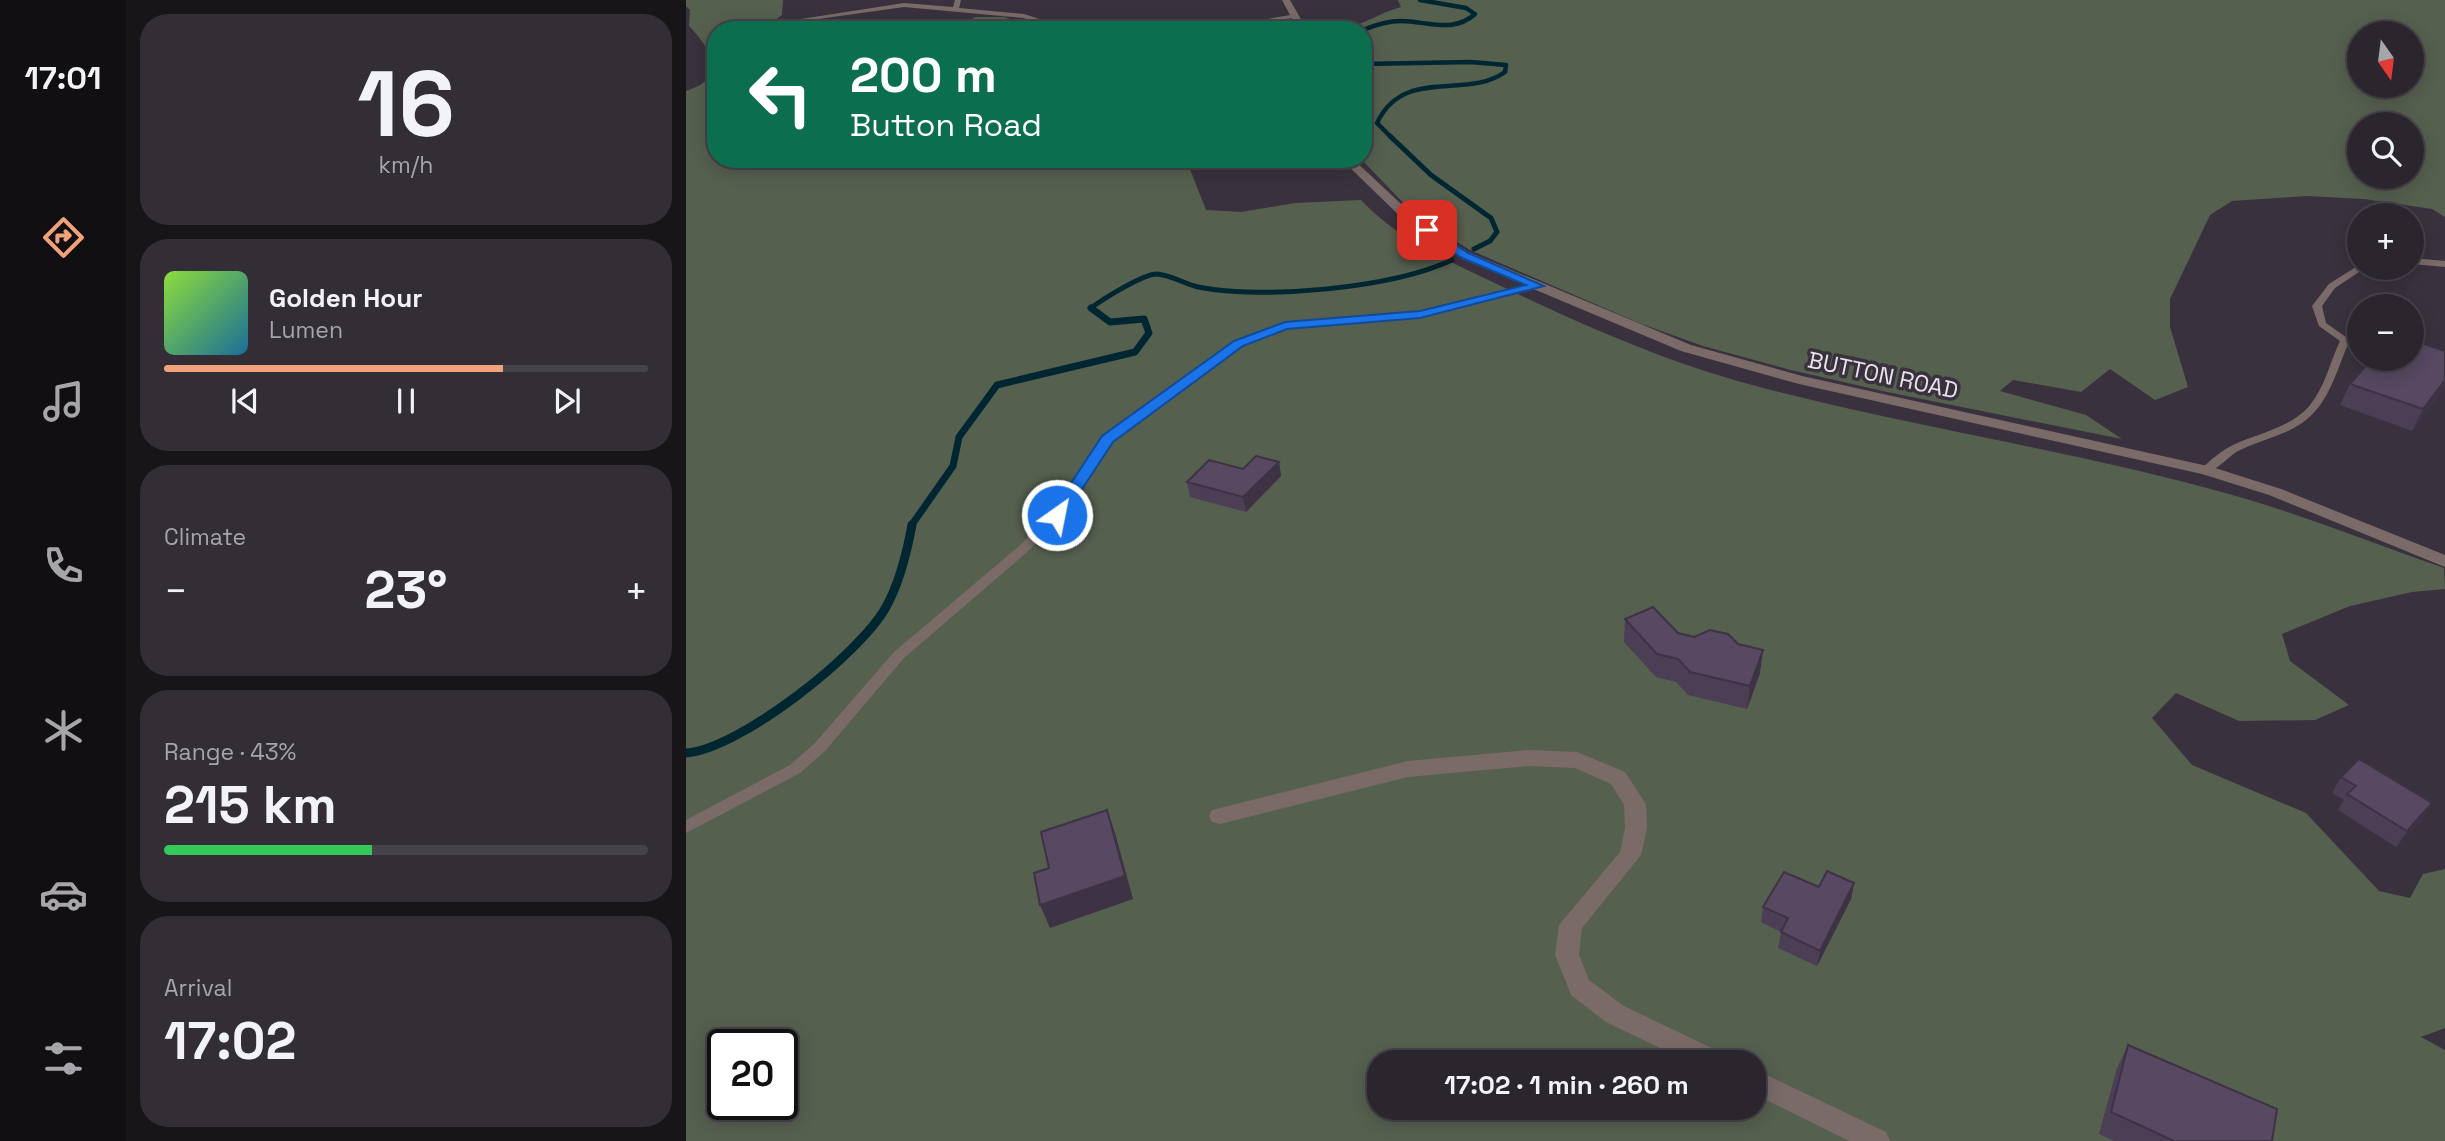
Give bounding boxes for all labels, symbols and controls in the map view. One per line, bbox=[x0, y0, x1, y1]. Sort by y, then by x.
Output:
north arrow bbox=[2347, 21, 2424, 98]
map controls bbox=[2347, 21, 2424, 371]
text: 200 m bbox=[850, 44, 997, 106]
text: 16 bbox=[357, 46, 455, 163]
icon: left bbox=[735, 49, 826, 140]
text: 17:01 bbox=[25, 58, 101, 98]
text: Button Road bbox=[850, 105, 1042, 145]
button: search bbox=[2347, 112, 2424, 189]
text: km/h bbox=[379, 150, 433, 180]
pin bbox=[1397, 200, 1457, 260]
button: + bbox=[2347, 203, 2424, 280]
icon: arrive bbox=[1408, 211, 1446, 249]
icon: directions bbox=[39, 213, 88, 262]
text: Golden Hour bbox=[269, 281, 423, 315]
button: − bbox=[2347, 294, 2424, 371]
text: Lumen bbox=[269, 315, 343, 345]
street label: BUTTON ROAD bbox=[1805, 344, 1961, 406]
icon: music bbox=[39, 377, 88, 426]
icon: previous bbox=[226, 382, 264, 420]
icon: pause bbox=[387, 382, 425, 420]
icon: next bbox=[548, 382, 586, 420]
position arrow bbox=[1020, 478, 1094, 552]
text: Climate bbox=[164, 522, 246, 552]
icon: phone bbox=[39, 541, 88, 590]
text: 23° bbox=[365, 557, 448, 623]
text: − bbox=[164, 567, 188, 615]
text: + bbox=[624, 567, 648, 615]
icon: climate bbox=[39, 706, 88, 755]
text: Range · 43% bbox=[164, 737, 296, 767]
text: 215 km bbox=[164, 772, 337, 838]
icon: car bbox=[39, 870, 88, 919]
text: Arrival bbox=[164, 973, 232, 1003]
text: 17:02 bbox=[164, 1008, 296, 1074]
speed limit sign: 20 bbox=[707, 1029, 798, 1120]
icon: filters bbox=[39, 1034, 88, 1083]
text: 17:02 · 1 min · 260 m bbox=[1444, 1068, 1689, 1102]

